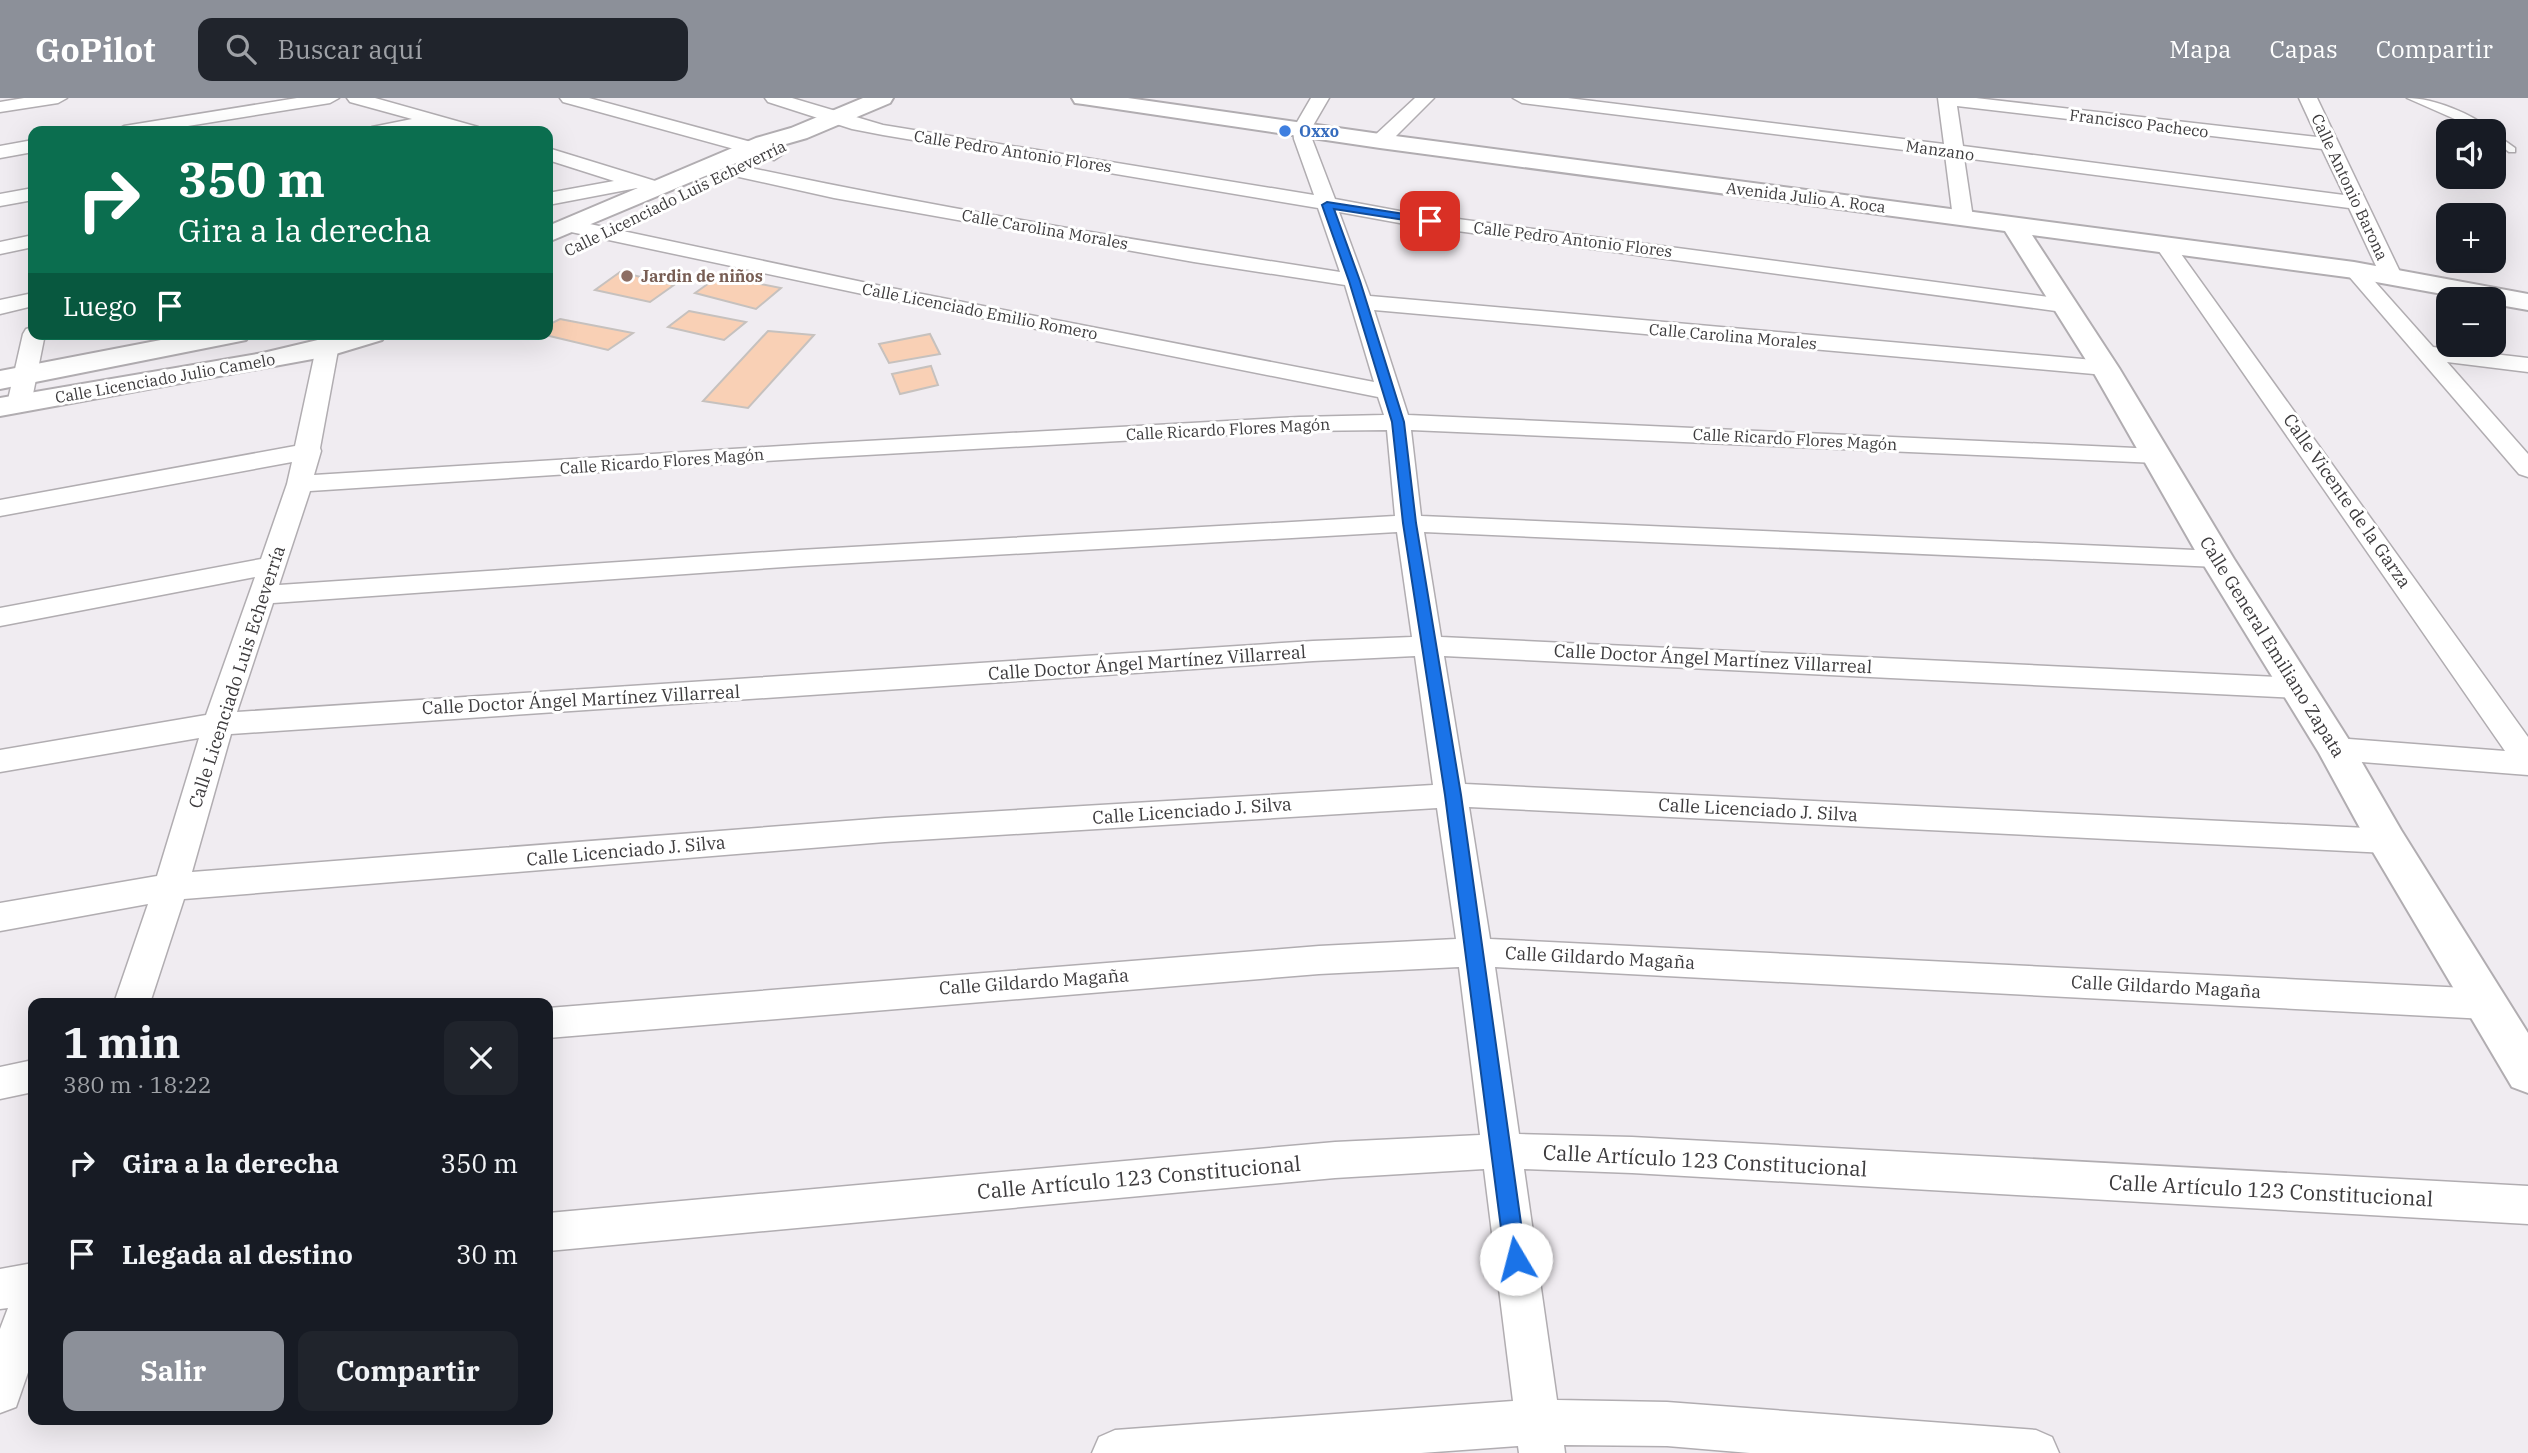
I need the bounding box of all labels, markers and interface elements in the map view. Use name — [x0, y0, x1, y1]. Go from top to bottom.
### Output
search box — [198, 18, 688, 81]
text: GoPilot — [35, 28, 156, 71]
icon: search — [222, 30, 260, 68]
text: Buscar aquí — [278, 32, 423, 66]
text: Mapa — [2169, 33, 2231, 65]
text: Capas — [2269, 33, 2338, 65]
text: Compartir — [2376, 33, 2493, 65]
street label: Francisco Pacheco — [2068, 105, 2210, 141]
street label: Calle Antonio Barona — [2307, 111, 2393, 264]
map controls — [2436, 119, 2506, 357]
button: sound — [2436, 119, 2506, 189]
place label: Oxxo — [1299, 121, 1339, 141]
marker: Oxxo — [1277, 123, 1293, 139]
street label: Calle Pedro Antonio Flores — [913, 125, 1113, 177]
street label: Calle Licenciado Luis Echeverría — [561, 135, 789, 261]
street label: Manzano — [1904, 135, 1976, 165]
text: 350 m — [178, 147, 325, 210]
icon: right — [63, 154, 154, 245]
street label: Avenida Julio A. Roca — [1725, 177, 1887, 217]
pin — [1400, 191, 1460, 251]
icon: arrive — [1411, 202, 1449, 240]
button: + — [2436, 203, 2506, 273]
street label: Calle Carolina Morales — [960, 205, 1130, 253]
text: Gira a la derecha — [178, 209, 432, 251]
street label: Calle Pedro Antonio Flores — [1473, 217, 1673, 261]
place label: Jardin de niños — [641, 266, 763, 286]
marker: Jardin de niños — [619, 268, 635, 284]
street label: Calle Licenciado Emilio Romero — [861, 278, 1099, 344]
icon: arrive — [151, 287, 189, 325]
button: − — [2436, 287, 2506, 357]
text: Luego — [63, 289, 137, 323]
street label: Calle Carolina Morales — [1648, 319, 1818, 353]
street label: Calle Licenciado Julio Camelo — [53, 349, 277, 407]
street label: Calle Vicente de la Garza — [2278, 409, 2417, 593]
street label: Calle Ricardo Flores Magón — [1125, 414, 1331, 444]
street label: Calle Ricardo Flores Magón — [1692, 424, 1898, 454]
street label: Calle Ricardo Flores Magón — [559, 444, 765, 478]
street label: Calle General Emiliano Zapata — [2195, 532, 2350, 762]
street label: Calle Licenciado Luis Echeverría — [183, 542, 290, 811]
street label: Calle Doctor Ángel Martínez Villarreal — [1553, 639, 1873, 678]
street label: Calle Doctor Ángel Martínez Villarreal — [987, 640, 1307, 685]
street label: Calle Doctor Ángel Martínez Villarreal — [421, 680, 741, 719]
street label: Calle Licenciado J. Silva — [1091, 792, 1293, 829]
street label: Calle Licenciado J. Silva — [1658, 793, 1859, 826]
street label: Calle Licenciado J. Silva — [525, 830, 727, 871]
street label: Calle Gildardo Magaña — [1504, 941, 1696, 974]
street label: Calle Gildardo Magaña — [938, 963, 1130, 1000]
street label: Calle Gildardo Magaña — [2070, 970, 2262, 1003]
text: 1 min — [63, 1015, 181, 1070]
button: close — [444, 1021, 518, 1095]
text: 380 m · 18:22 — [63, 1069, 212, 1099]
street label: Calle Artículo 123 Constitucional — [1542, 1138, 1868, 1182]
icon: right — [63, 1144, 101, 1182]
text: Gira a la derecha — [122, 1146, 339, 1180]
text: 350 m — [440, 1146, 518, 1180]
street label: Calle Artículo 123 Constitucional — [976, 1149, 1302, 1205]
street label: Calle Artículo 123 Constitucional — [2108, 1168, 2434, 1212]
position arrow — [1479, 1222, 1553, 1296]
icon: arrive — [63, 1235, 101, 1273]
text: Llegada al destino — [122, 1237, 353, 1271]
text: 30 m — [456, 1237, 518, 1271]
button: Salir — [63, 1331, 284, 1411]
button: Compartir — [298, 1331, 518, 1411]

